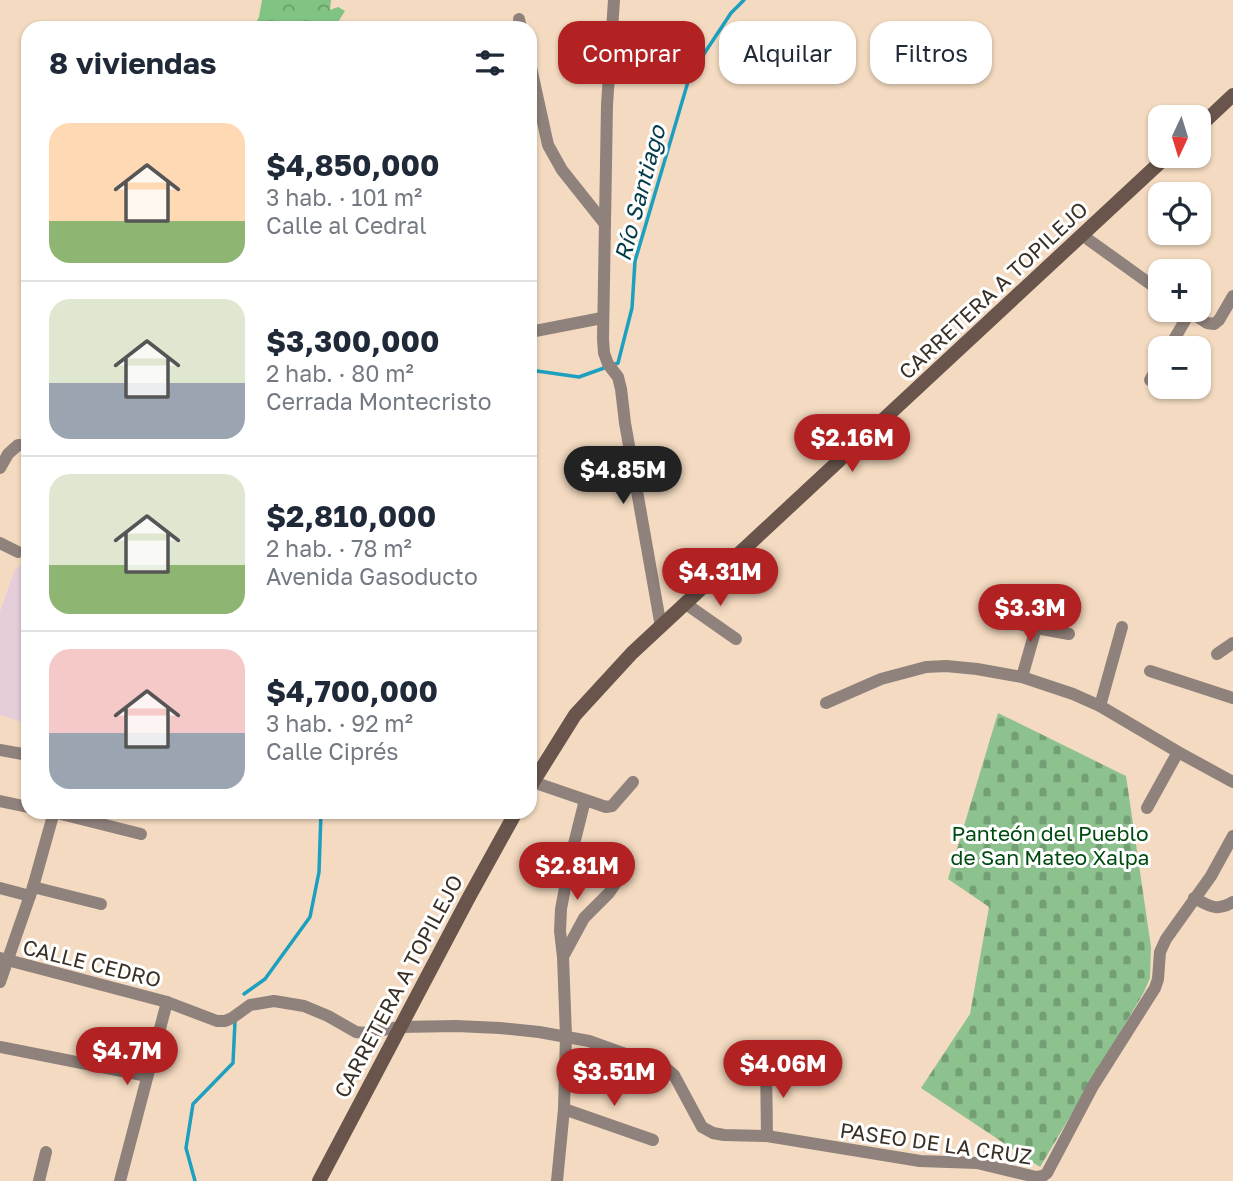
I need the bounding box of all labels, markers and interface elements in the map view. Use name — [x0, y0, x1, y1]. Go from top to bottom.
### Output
chip: Comprar — [558, 21, 705, 84]
chip: Alquilar — [719, 21, 856, 84]
chip: Filtros — [870, 21, 992, 84]
icon: filters — [471, 44, 509, 82]
text: 8 viviendas — [49, 45, 217, 81]
north arrow — [1148, 105, 1211, 168]
map controls — [1148, 105, 1211, 399]
water label: Río Santiago — [607, 121, 671, 264]
text: $4,850,000 — [266, 147, 440, 183]
icon: home — [105, 151, 189, 235]
button: locate — [1148, 182, 1211, 245]
text: 3 hab. · 101 m² — [266, 183, 422, 211]
street label: CARRETERA A TOPILEJO — [893, 196, 1093, 384]
text: Calle al Cedral — [266, 211, 427, 239]
button: + — [1148, 259, 1211, 322]
text: $3,300,000 — [266, 323, 439, 359]
icon: home — [105, 327, 189, 411]
button: − — [1148, 336, 1211, 399]
text: 2 hab. · 80 m² — [266, 359, 414, 387]
text: Cerrada Montecristo — [266, 387, 491, 415]
pin: $2.16M — [795, 414, 909, 474]
text: $2.16M — [810, 423, 894, 451]
pin: $4.85M — [566, 447, 680, 506]
text: $4.85M — [580, 455, 666, 483]
text: $2,810,000 — [266, 498, 436, 534]
icon: home — [105, 502, 189, 586]
text: 2 hab. · 78 m² — [266, 534, 412, 562]
pin: $4.31M — [663, 548, 777, 608]
text: $4.31M — [678, 557, 762, 585]
text: Avenida Gasoducto — [266, 562, 478, 590]
pin: $3.3M — [981, 584, 1079, 644]
text: $3.3M — [994, 593, 1066, 621]
text: $4,700,000 — [266, 673, 438, 709]
icon: home — [105, 677, 189, 761]
text: 3 hab. · 92 m² — [266, 709, 413, 737]
text: Calle Ciprés — [266, 737, 398, 765]
park label: Panteón del Pueblo de San Mateo Xalpa — [951, 820, 1149, 870]
pin: $2.81M — [520, 842, 634, 902]
text: $2.81M — [535, 851, 619, 879]
street label: CARRETERA A TOPILEJO — [328, 870, 468, 1102]
street label: CALLE CEDRO — [20, 933, 164, 993]
pin: $4.7M — [78, 1028, 176, 1087]
text: $4.7M — [92, 1036, 162, 1064]
pin: $4.06M — [726, 1040, 840, 1100]
pin: $3.51M — [557, 1048, 671, 1108]
text: $4.06M — [739, 1049, 827, 1077]
text: $3.51M — [572, 1057, 656, 1085]
street label: PASEO DE LA CRUZ — [838, 1117, 1034, 1169]

